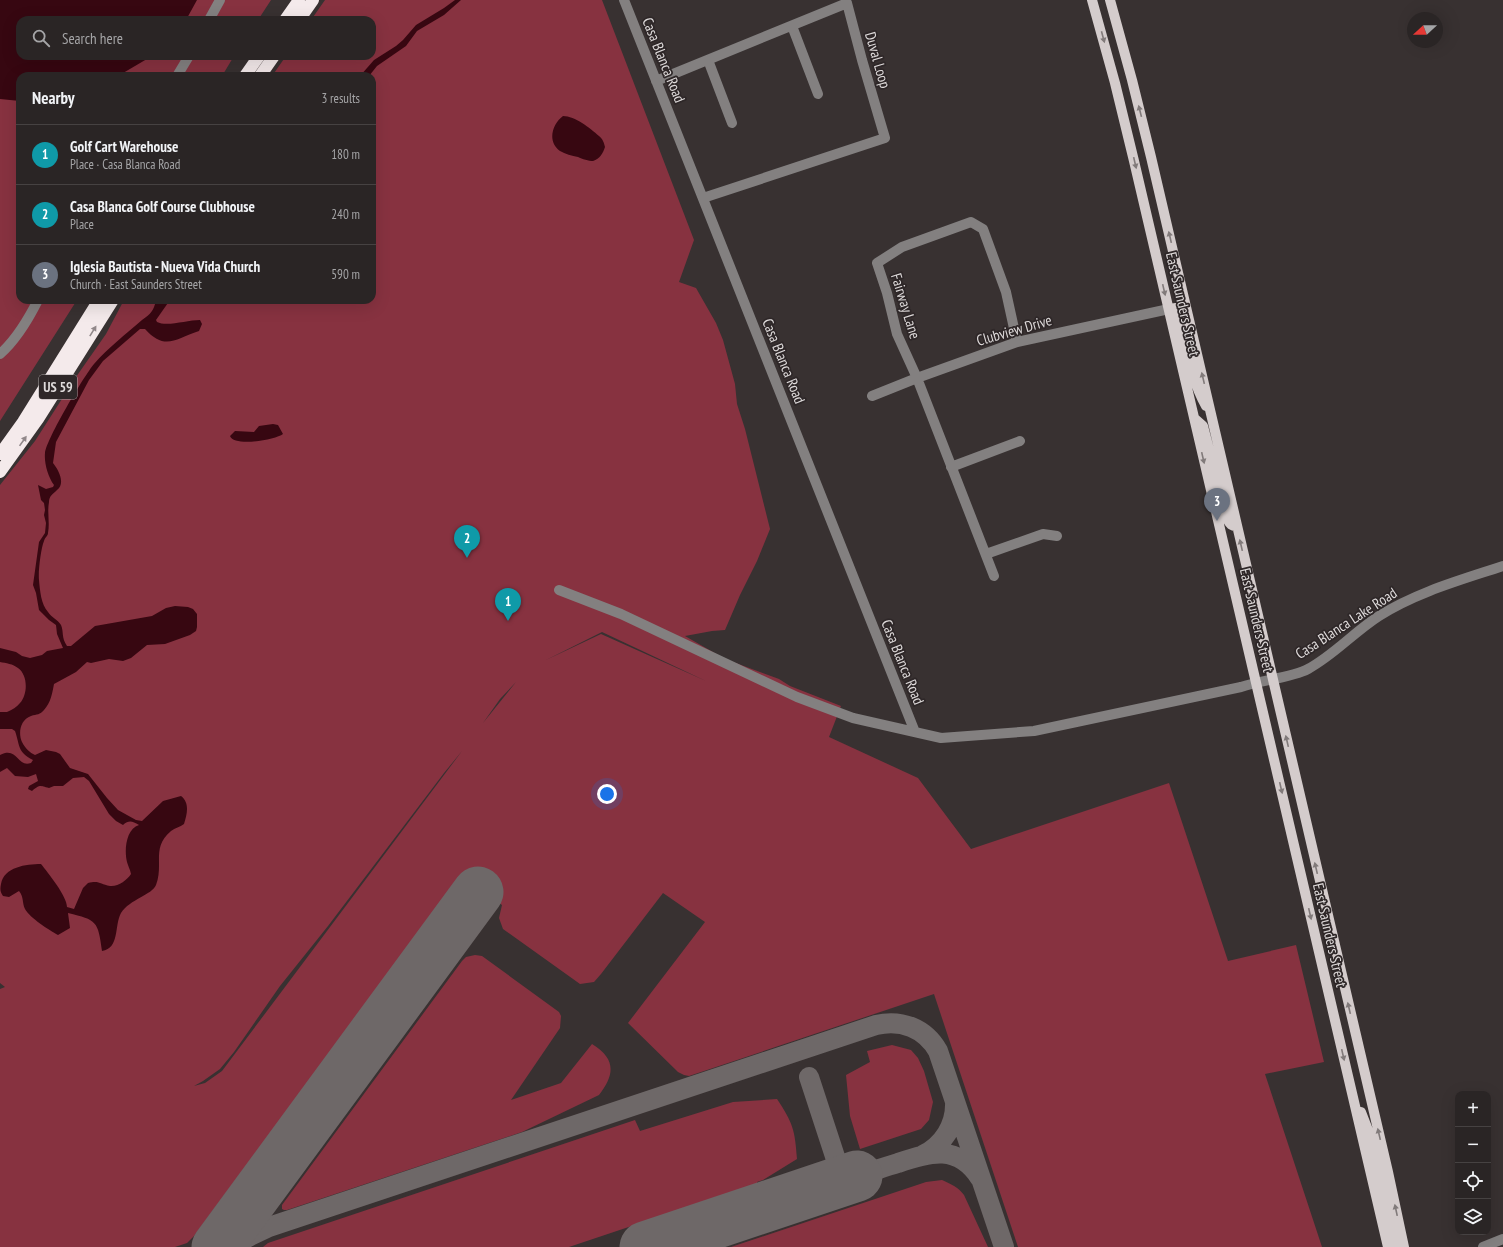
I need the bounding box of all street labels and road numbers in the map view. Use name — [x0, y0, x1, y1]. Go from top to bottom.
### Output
street label: Casa Blanca Road — [638, 15, 690, 105]
street label: Duval Loop — [861, 30, 895, 90]
street label: East Saunders Street — [1162, 250, 1204, 358]
street label: Fairway Lane — [887, 271, 925, 341]
street label: Clubview Drive — [974, 310, 1054, 350]
street label: Casa Blanca Road — [758, 316, 810, 406]
road number: US 59 — [39, 375, 77, 399]
street label: East Saunders Street — [1236, 566, 1278, 674]
street label: Casa Blanca Lake Road — [1292, 583, 1400, 663]
street label: Casa Blanca Road — [877, 617, 929, 707]
street label: East Saunders Street — [1309, 881, 1351, 989]

